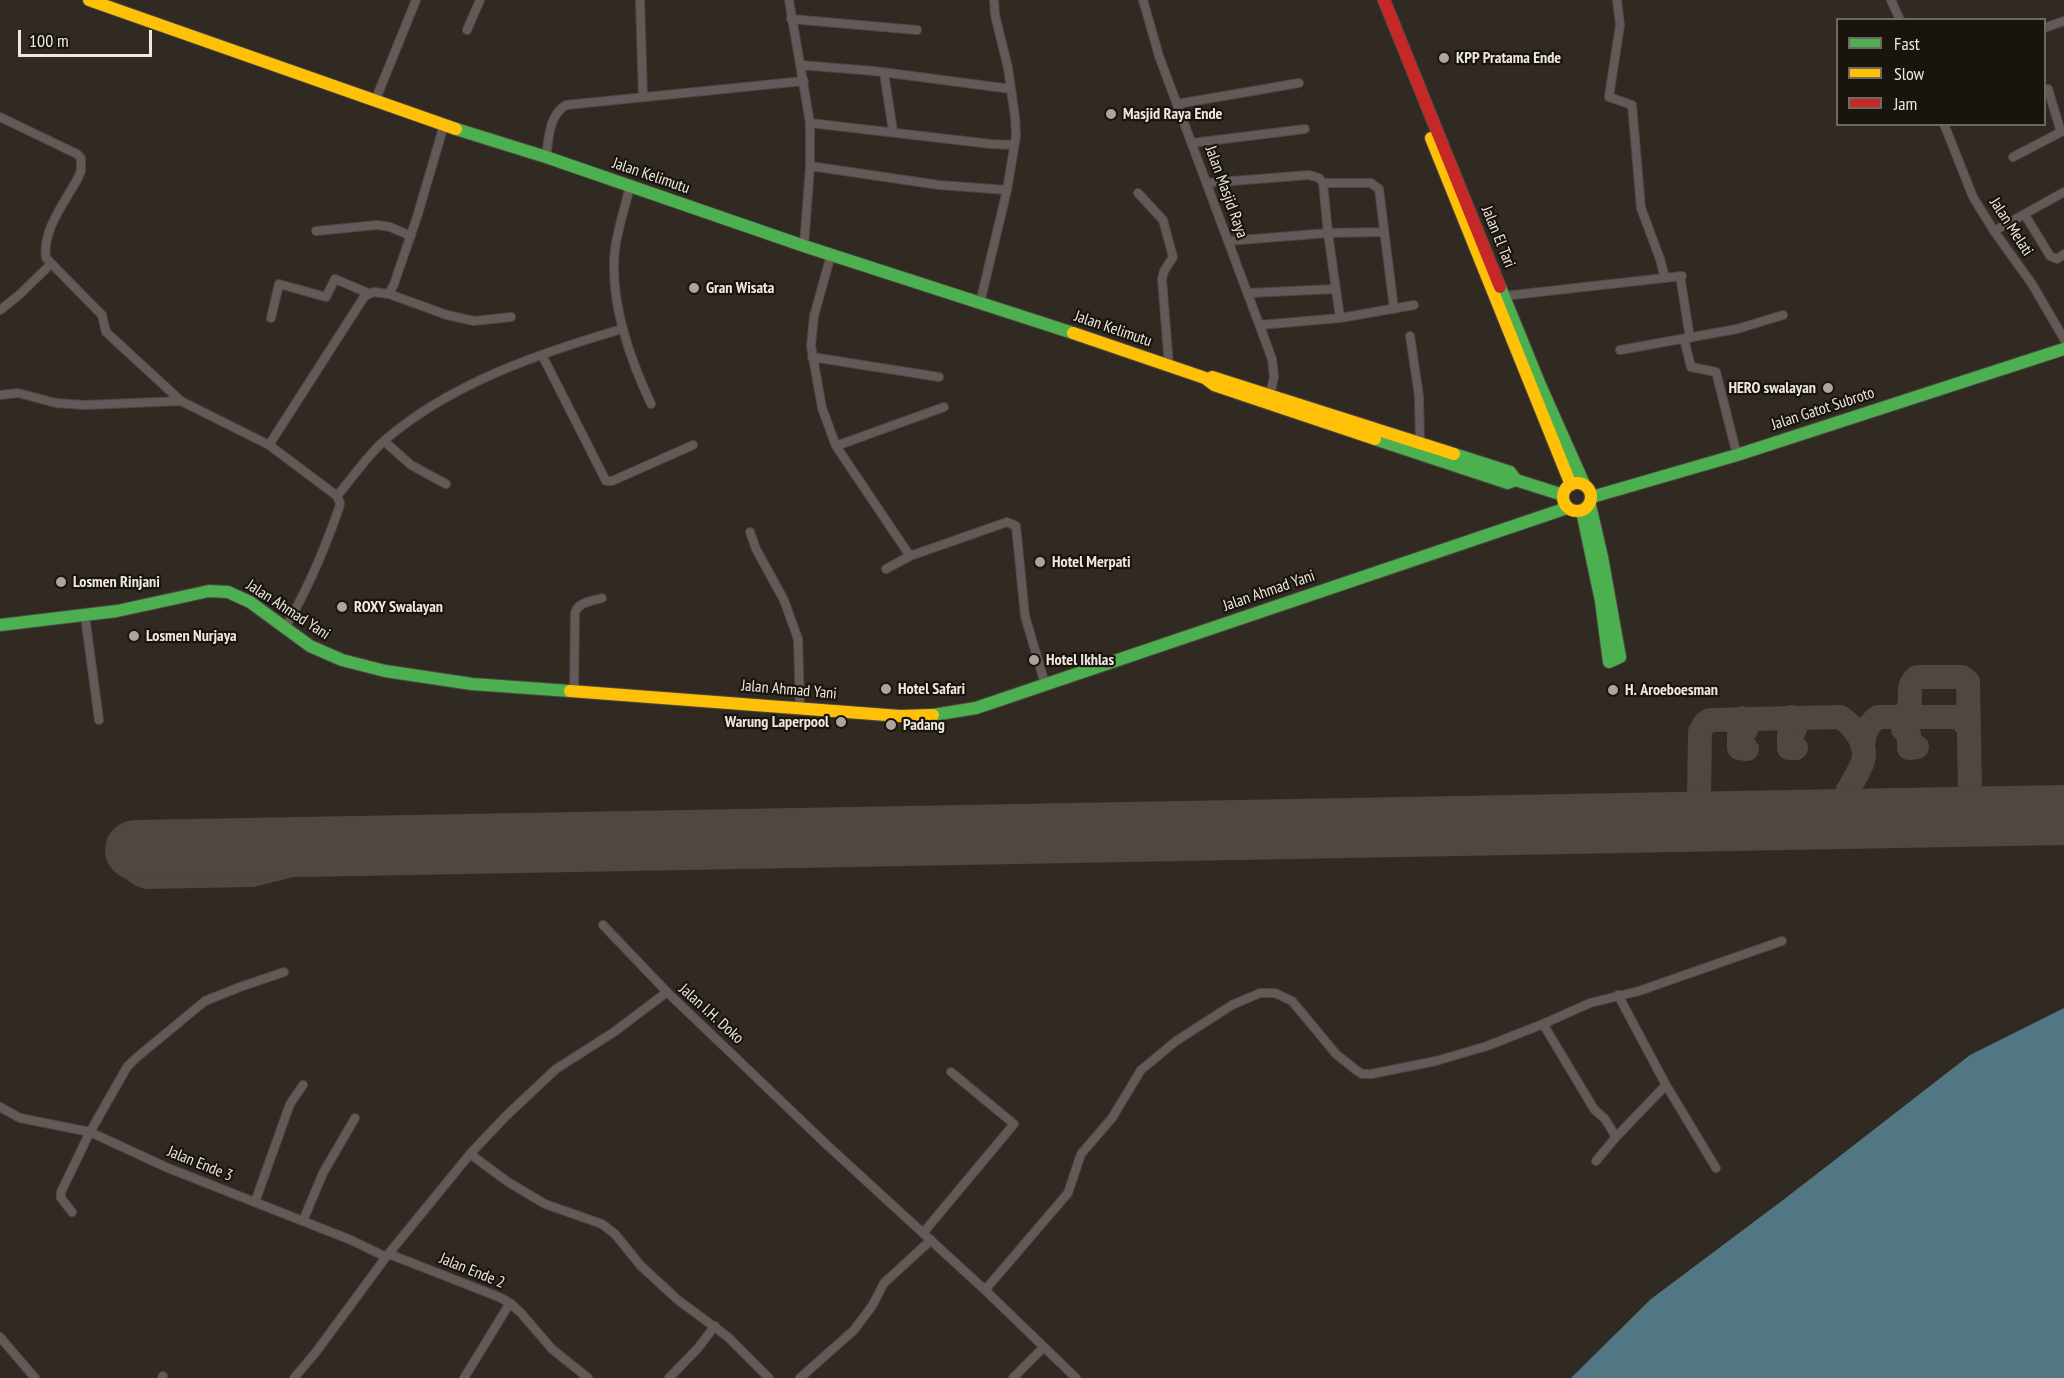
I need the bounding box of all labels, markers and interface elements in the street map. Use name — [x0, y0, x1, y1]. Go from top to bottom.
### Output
scale bar — [21, 18, 154, 56]
legend — [1836, 18, 2046, 126]
text: 100 m — [29, 29, 69, 52]
text: Fast — [1894, 32, 1920, 55]
place label: KPP Pratama Ende — [1456, 48, 1561, 68]
marker: KPP Pratama Ende — [1437, 51, 1451, 65]
text: Slow — [1894, 62, 1924, 85]
text: Jam — [1894, 92, 1917, 115]
place label: Masjid Raya Ende — [1123, 104, 1222, 124]
marker: Masjid Raya Ende — [1104, 107, 1118, 121]
street label: Jalan Masjid Raya — [1200, 143, 1252, 241]
street label: Jalan Kelimutu — [610, 154, 692, 198]
street label: Jalan Melati — [1985, 194, 2037, 260]
street label: Jalan El Tari — [1477, 203, 1519, 271]
place label: Gran Wisata — [706, 278, 774, 298]
marker: Gran Wisata — [687, 281, 701, 295]
street label: Jalan Kelimutu — [1072, 307, 1154, 351]
place label: HERO swalayan — [1728, 378, 1816, 398]
marker: HERO swalayan — [1821, 381, 1835, 395]
street label: Jalan Gatot Subroto — [1769, 383, 1877, 435]
place label: Hotel Merpati — [1052, 552, 1130, 572]
marker: Hotel Merpati — [1033, 555, 1047, 569]
street label: Jalan Ahmad Yani — [1221, 566, 1317, 616]
place label: Losmen Rinjani — [73, 572, 160, 592]
marker: Losmen Rinjani — [54, 575, 68, 589]
street label: Jalan Ahmad Yani — [243, 576, 333, 644]
place label: ROXY Swalayan — [354, 597, 443, 617]
marker: ROXY Swalayan — [335, 600, 349, 614]
place label: Losmen Nurjaya — [146, 626, 237, 646]
marker: Losmen Nurjaya — [127, 629, 141, 643]
place label: Hotel Ikhlas — [1046, 650, 1114, 670]
marker: Hotel Ikhlas — [1027, 653, 1041, 667]
street label: Jalan Ahmad Yani — [740, 676, 838, 704]
place label: Hotel Safari — [898, 679, 965, 699]
place label: H. Aroeboesman — [1625, 680, 1718, 700]
marker: Hotel Safari — [879, 682, 893, 696]
marker: H. Aroeboesman — [1606, 683, 1620, 697]
place label: Warung Laperpool — [725, 712, 829, 732]
marker: Warung Laperpool — [834, 715, 848, 729]
place label: Padang — [903, 715, 945, 735]
marker: Padang — [884, 718, 898, 732]
street label: Jalan I.H. Doko — [675, 980, 747, 1048]
street label: Jalan Ende 3 — [165, 1142, 235, 1186]
street label: Jalan Ende 2 — [437, 1249, 507, 1293]

